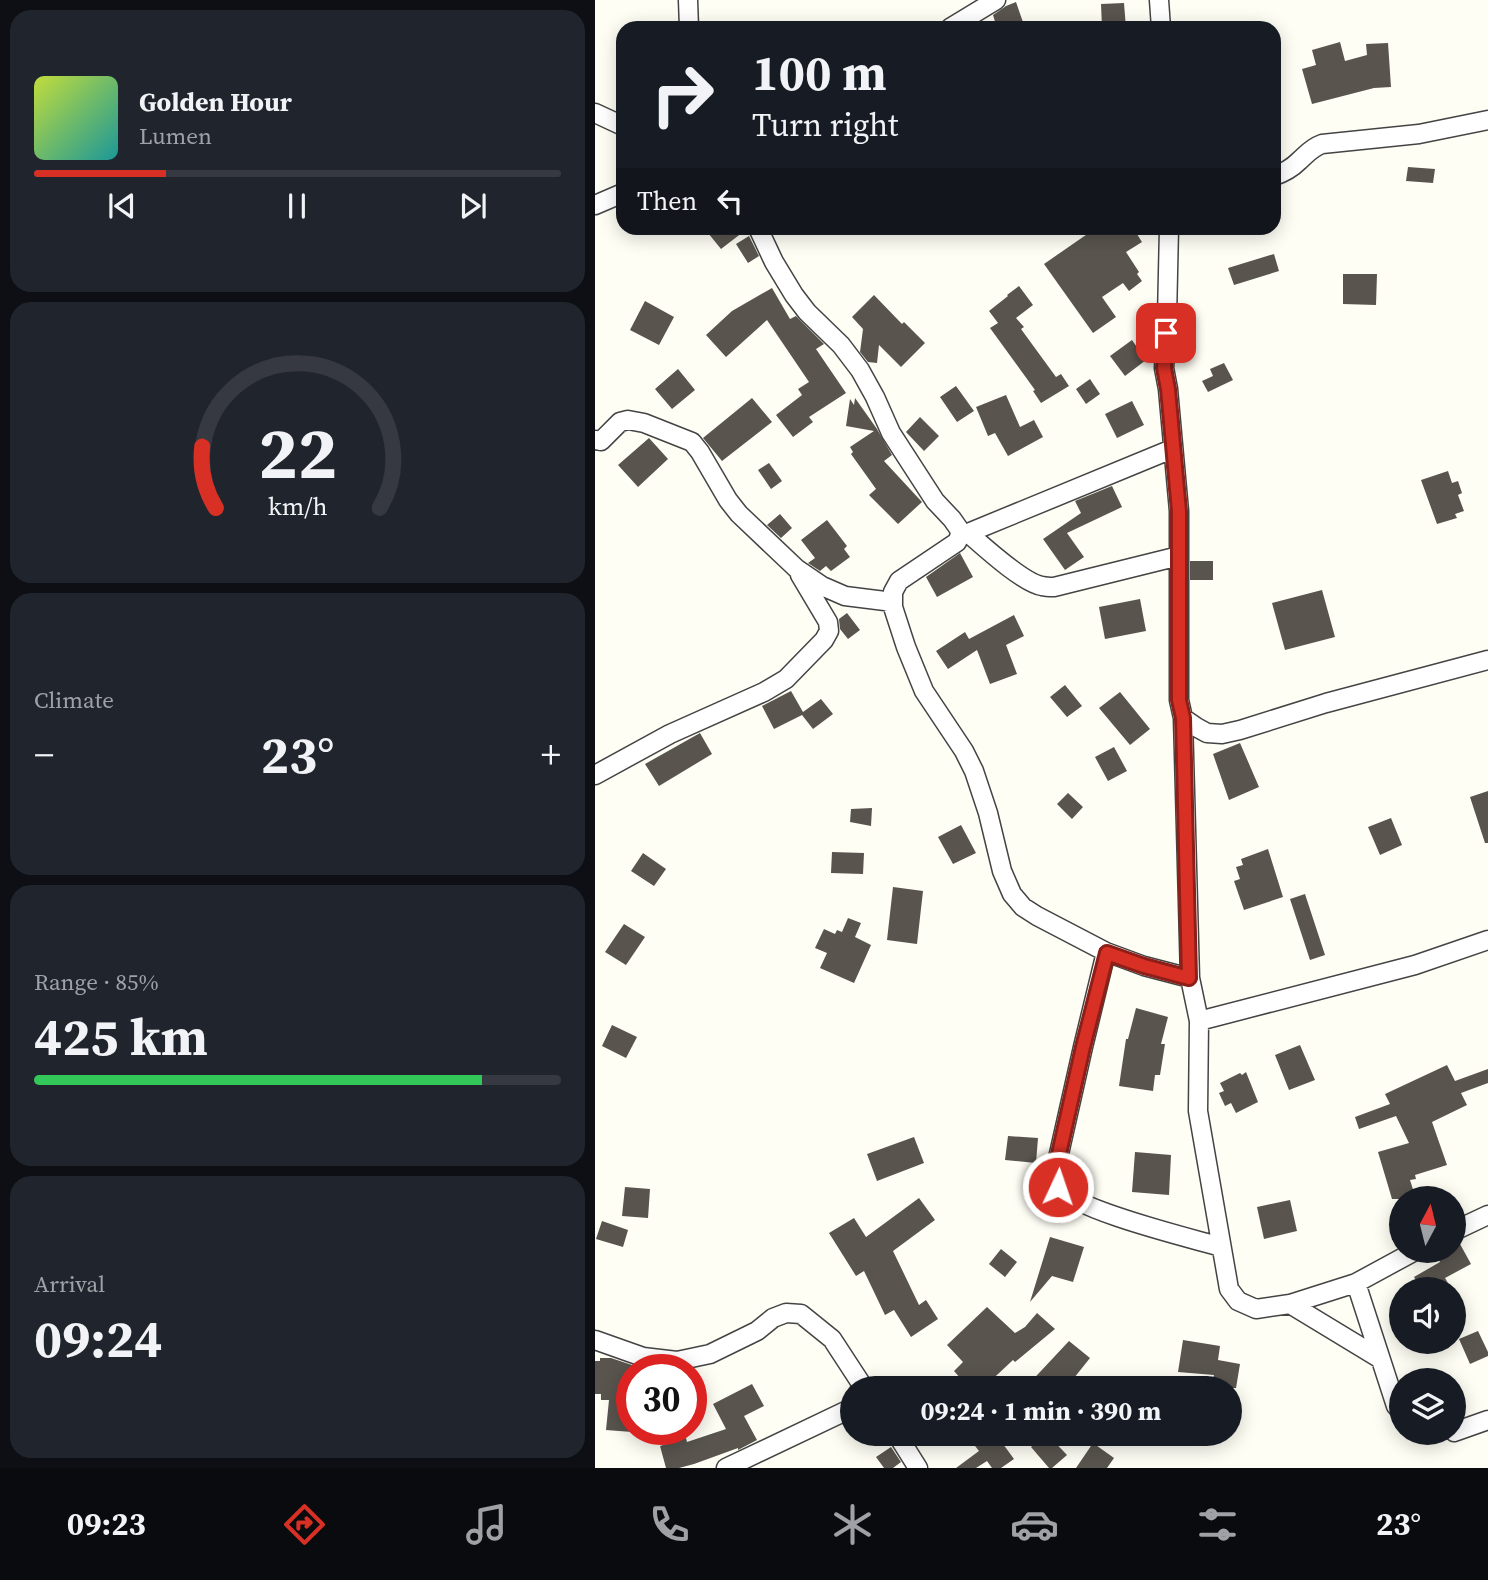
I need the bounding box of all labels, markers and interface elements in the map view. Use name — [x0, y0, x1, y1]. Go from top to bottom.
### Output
text: 100 m — [752, 39, 887, 106]
icon: right — [637, 49, 728, 140]
text: Golden Hour — [139, 84, 292, 120]
text: Turn right — [752, 103, 898, 147]
text: Lumen — [139, 120, 212, 152]
icon: left — [711, 182, 749, 220]
text: Then — [637, 183, 697, 219]
icon: previous — [103, 187, 141, 225]
icon: pause — [278, 187, 316, 225]
icon: next — [454, 187, 492, 225]
pin — [1136, 303, 1196, 363]
icon: arrive — [1147, 314, 1185, 352]
text: 22 — [258, 404, 337, 503]
text: km/h — [268, 489, 327, 523]
text: Climate — [34, 684, 114, 716]
text: 23° — [261, 719, 334, 790]
text: − — [34, 729, 54, 781]
text: + — [541, 729, 561, 781]
text: Range · 85% — [34, 966, 159, 998]
text: 425 km — [34, 1001, 208, 1072]
position arrow — [1021, 1150, 1095, 1224]
north arrow — [1389, 1186, 1467, 1264]
map controls — [1389, 1186, 1466, 1445]
text: Arrival — [34, 1268, 105, 1300]
button: sound — [1389, 1277, 1466, 1354]
text: 09:24 — [34, 1303, 162, 1374]
speed limit sign: 30 — [616, 1354, 707, 1445]
button: layers — [1389, 1368, 1466, 1445]
text: 09:24 · 1 min · 390 m — [921, 1393, 1161, 1429]
icon: directions — [280, 1500, 329, 1549]
icon: music — [462, 1500, 511, 1549]
icon: phone — [645, 1500, 694, 1549]
icon: climate — [828, 1500, 877, 1549]
icon: car — [1010, 1500, 1059, 1549]
icon: filters — [1193, 1500, 1242, 1549]
text: 09:23 — [67, 1502, 146, 1546]
text: 23° — [1376, 1502, 1421, 1546]

